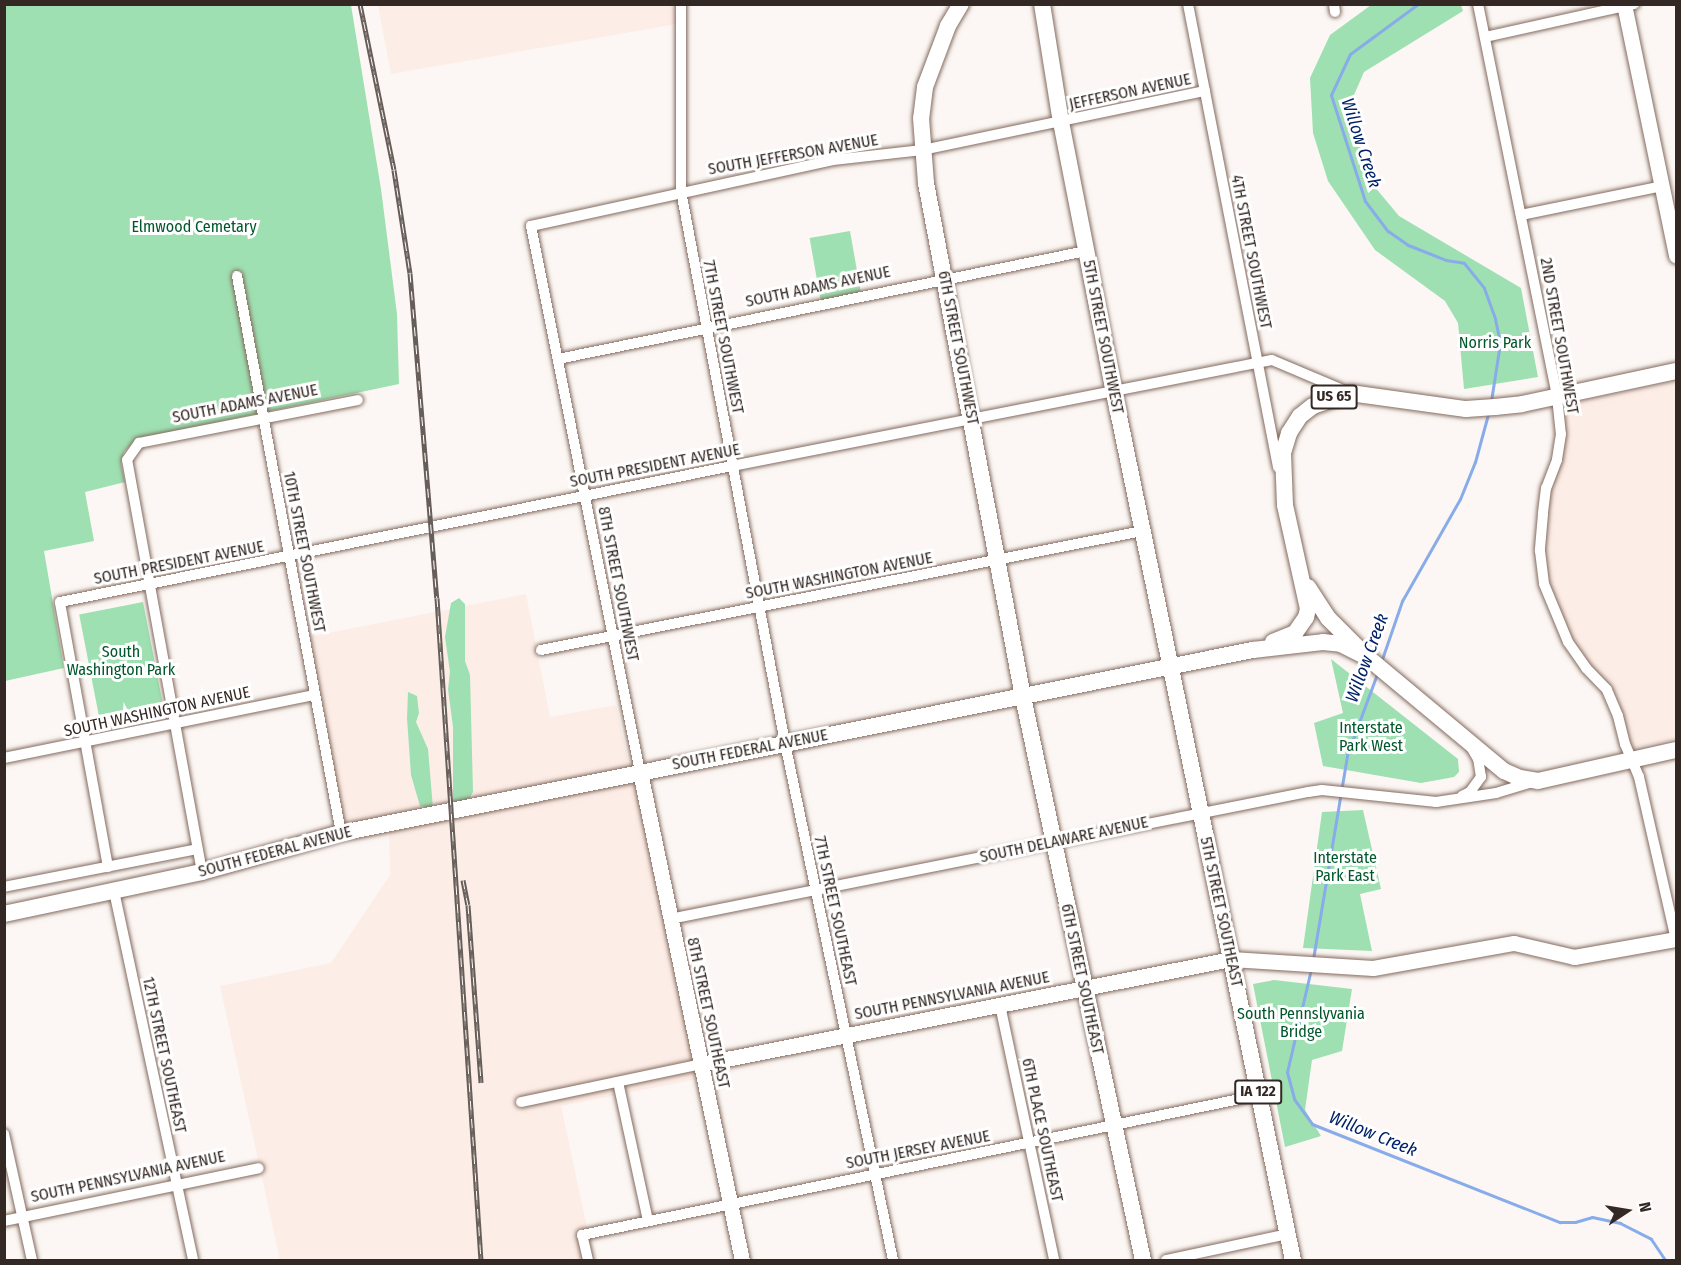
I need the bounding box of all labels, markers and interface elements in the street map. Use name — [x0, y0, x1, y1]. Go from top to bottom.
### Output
street label: JEFFERSON AVENUE — [1067, 70, 1193, 114]
water label: Willow Creek — [1336, 95, 1386, 191]
street label: SOUTH JEFFERSON AVENUE — [707, 131, 879, 179]
street label: 4TH STREET SOUTHWEST — [1227, 173, 1275, 331]
park label: Elmwood Cemetary — [131, 217, 257, 237]
street label: 2ND STREET SOUTHWEST — [1536, 256, 1582, 416]
street label: 5TH STREET SOUTHWEST — [1079, 258, 1127, 416]
street label: 7TH STREET SOUTHWEST — [699, 259, 747, 415]
street label: SOUTH ADAMS AVENUE — [744, 262, 892, 312]
street label: 6TH STREET SOUTHWEST — [934, 269, 982, 427]
park label: Norris Park — [1459, 333, 1531, 353]
street label: SOUTH ADAMS AVENUE — [171, 381, 319, 427]
road number: US 65 — [1310, 385, 1358, 409]
street label: SOUTH PRESIDENT AVENUE — [568, 440, 742, 492]
street label: 10TH STREET SOUTHWEST — [279, 470, 329, 634]
street label: 8TH STREET SOUTHWEST — [594, 505, 642, 663]
street label: SOUTH PRESIDENT AVENUE — [92, 537, 266, 589]
street label: SOUTH WASHINGTON AVENUE — [744, 548, 934, 604]
water label: Willow Creek — [1341, 611, 1393, 705]
park label: South Washington Park — [67, 642, 175, 680]
street label: SOUTH WASHINGTON AVENUE — [62, 683, 252, 741]
park label: Interstate Park West — [1339, 718, 1403, 756]
street label: SOUTH FEDERAL AVENUE — [671, 726, 829, 774]
street label: SOUTH DELAWARE AVENUE — [978, 813, 1150, 867]
street label: SOUTH FEDERAL AVENUE — [196, 822, 354, 882]
street label: 7TH STREET SOUTHEAST — [810, 834, 860, 988]
street label: 5TH STREET SOUTHEAST — [1196, 835, 1246, 989]
park label: Interstate Park East — [1313, 848, 1377, 886]
street label: 6TH STREET SOUTHEAST — [1057, 902, 1107, 1056]
street label: 8TH STREET SOUTHEAST — [683, 936, 733, 1090]
street label: SOUTH PENNSYLVANIA AVENUE — [853, 968, 1051, 1024]
street label: 12TH STREET SOUTHEAST — [138, 975, 190, 1135]
park label: South Pennslyvania Bridge — [1237, 1004, 1365, 1042]
street label: 6TH PLACE SOUTHEAST — [1017, 1056, 1067, 1204]
road number: IA 122 — [1234, 1080, 1282, 1104]
water label: Willow Creek — [1326, 1107, 1420, 1161]
street label: SOUTH JERSEY AVENUE — [844, 1127, 992, 1173]
street label: SOUTH PENNSYLVANIA AVENUE — [29, 1147, 227, 1207]
north arrow — [1597, 1181, 1657, 1241]
text: N — [1635, 1200, 1655, 1214]

